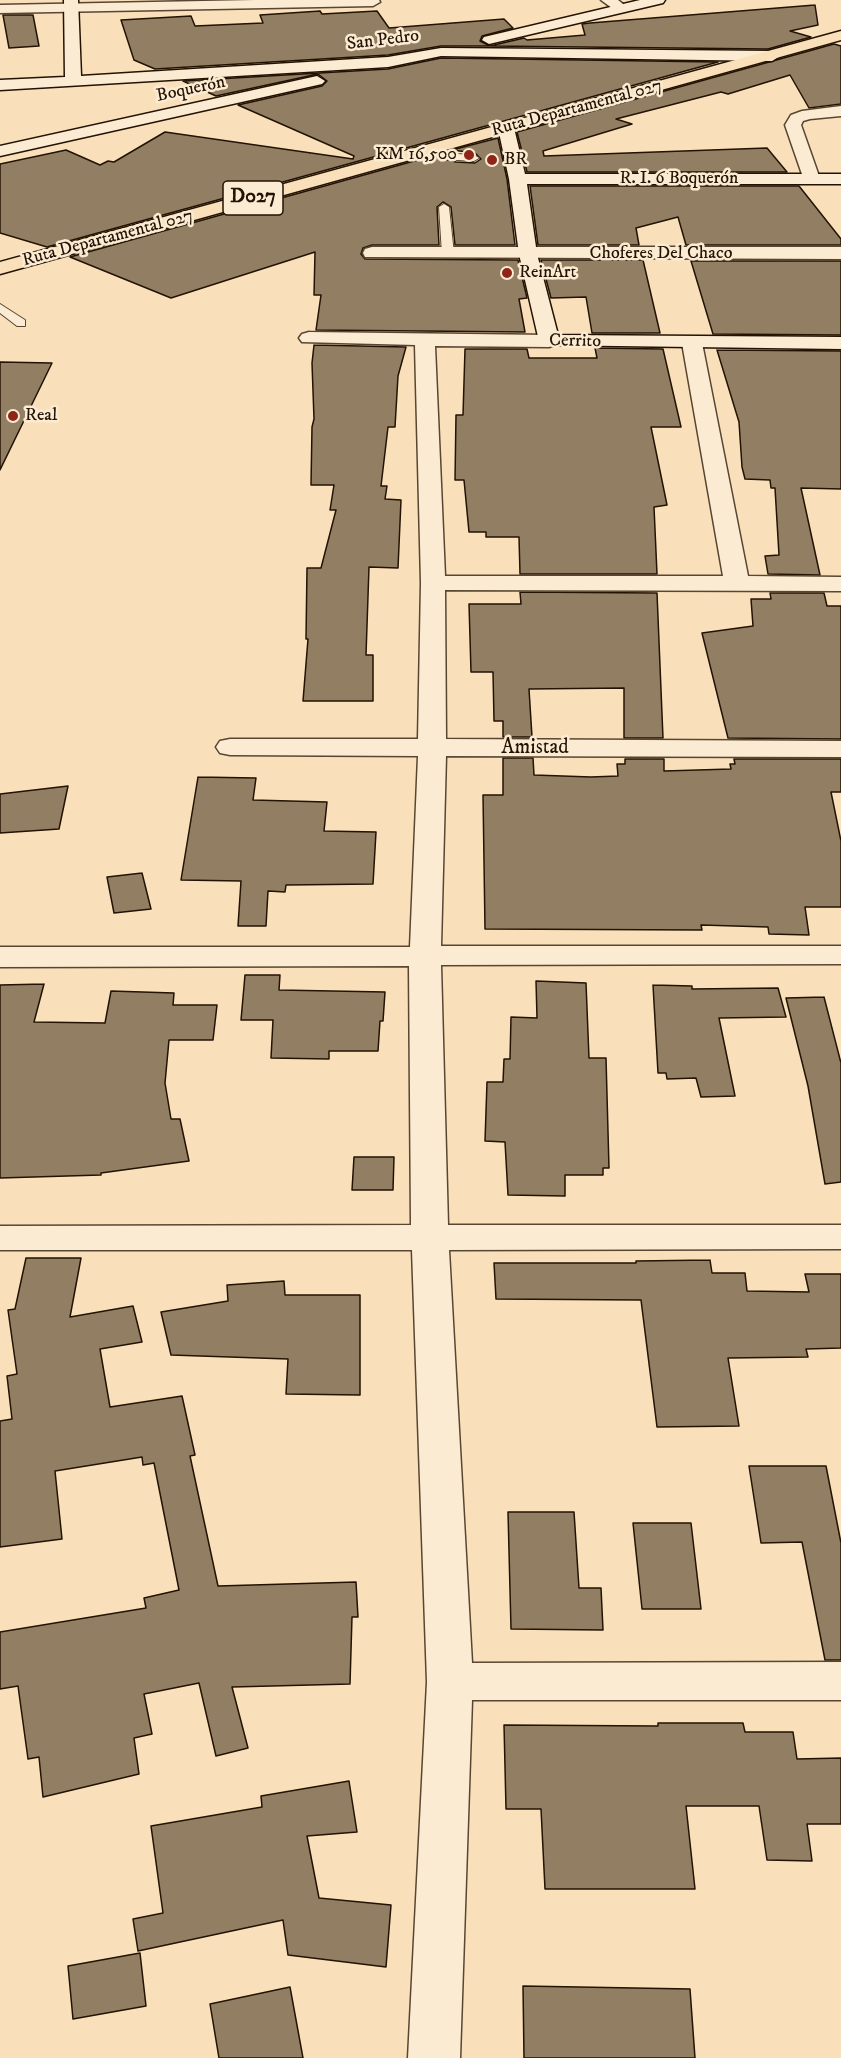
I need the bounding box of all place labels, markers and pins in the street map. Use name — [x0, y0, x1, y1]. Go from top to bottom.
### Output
place label: KM 16,500 — [375, 144, 457, 166]
marker: KM 16,500 — [462, 148, 476, 162]
place label: BR — [504, 149, 527, 171]
marker: BR — [485, 153, 499, 167]
place label: ReinArt — [519, 262, 576, 284]
marker: ReinArt — [500, 266, 514, 280]
place label: Real — [25, 405, 57, 427]
marker: Real — [6, 409, 20, 423]

